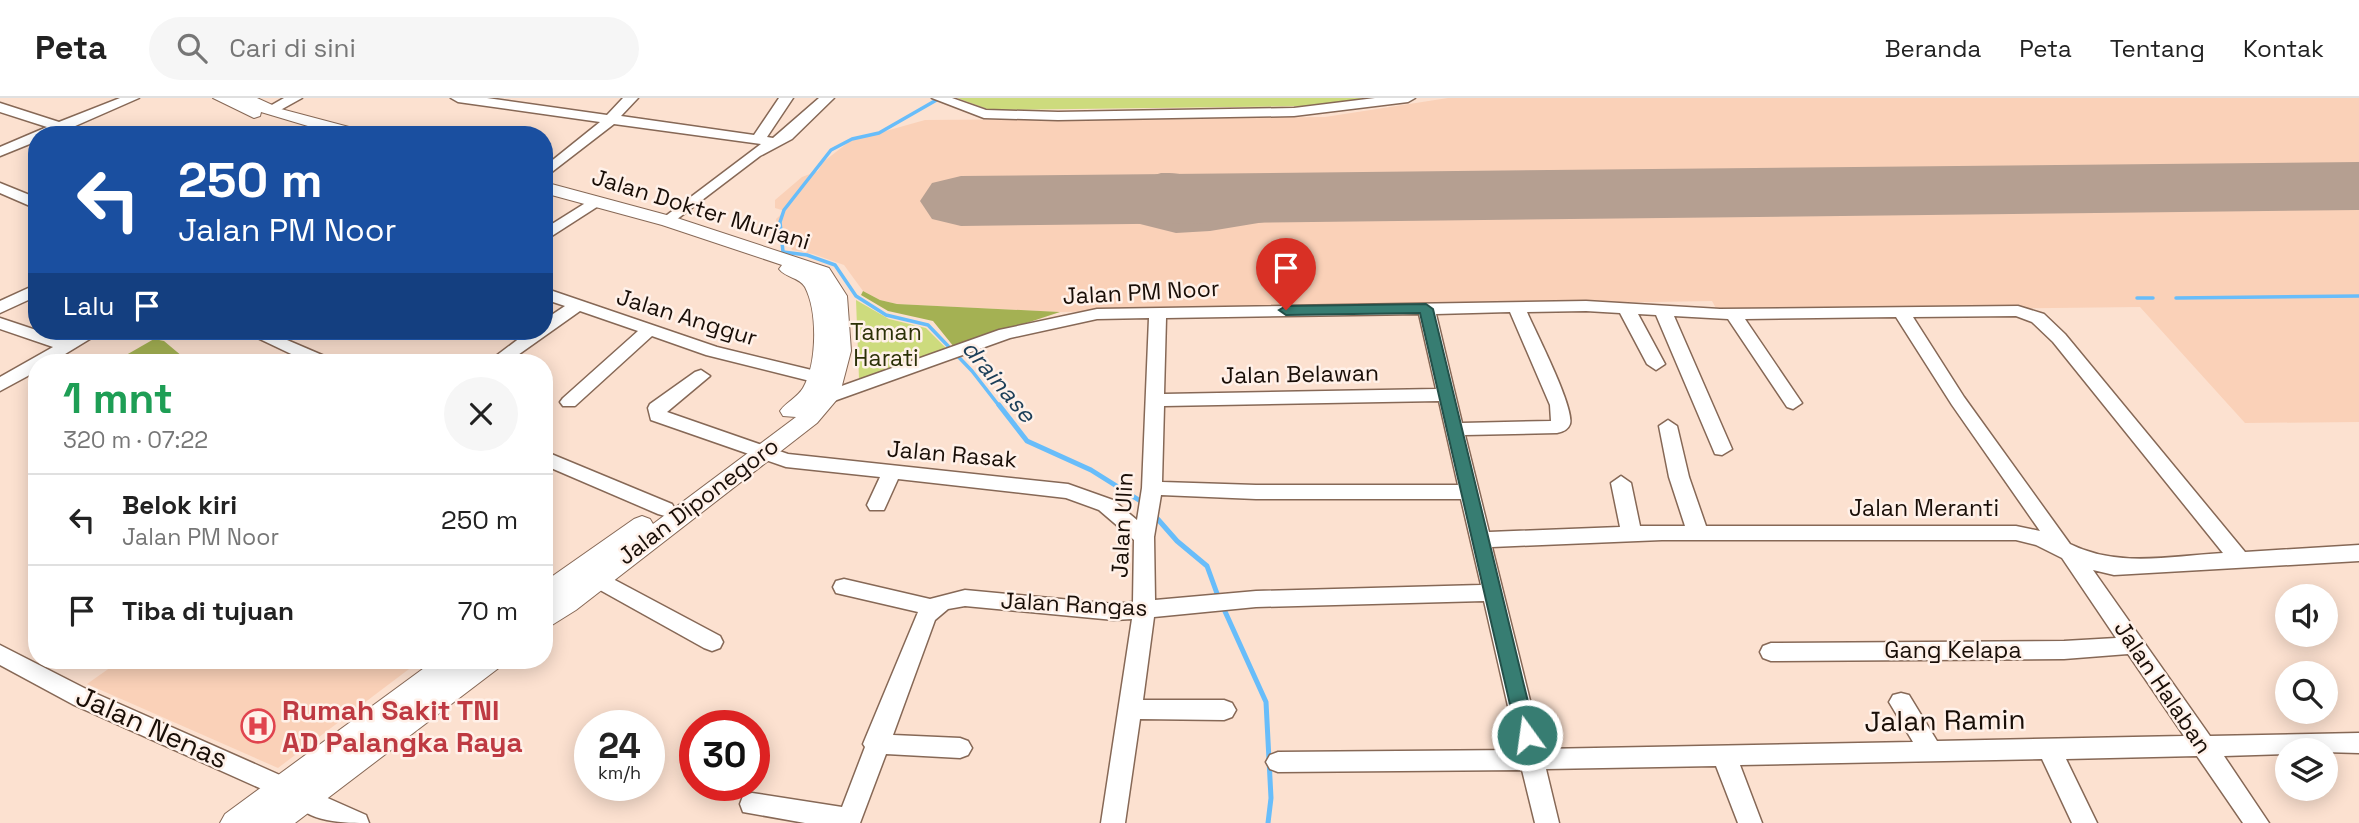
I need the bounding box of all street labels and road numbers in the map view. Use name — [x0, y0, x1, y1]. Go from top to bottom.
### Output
street label: Jalan Dokter Murjani — [588, 162, 814, 256]
street label: Jalan PM Noor — [1062, 273, 1220, 311]
street label: Jalan Anggur — [613, 281, 761, 353]
street label: Jalan Belawan — [1221, 358, 1379, 390]
street label: Jalan Diponegoro — [611, 431, 785, 571]
street label: Jalan Rasak — [886, 433, 1018, 475]
street label: Jalan Ulin — [1104, 471, 1140, 579]
street label: Jalan Meranti — [1849, 493, 1999, 523]
street label: Jalan Rangas — [1000, 585, 1148, 623]
street label: Jalan Halaban — [2107, 615, 2219, 759]
street label: Gang Kelapa — [1884, 635, 2022, 665]
street label: Jalan Nenas — [70, 678, 234, 776]
street label: Jalan Ramin — [1864, 701, 2026, 739]

